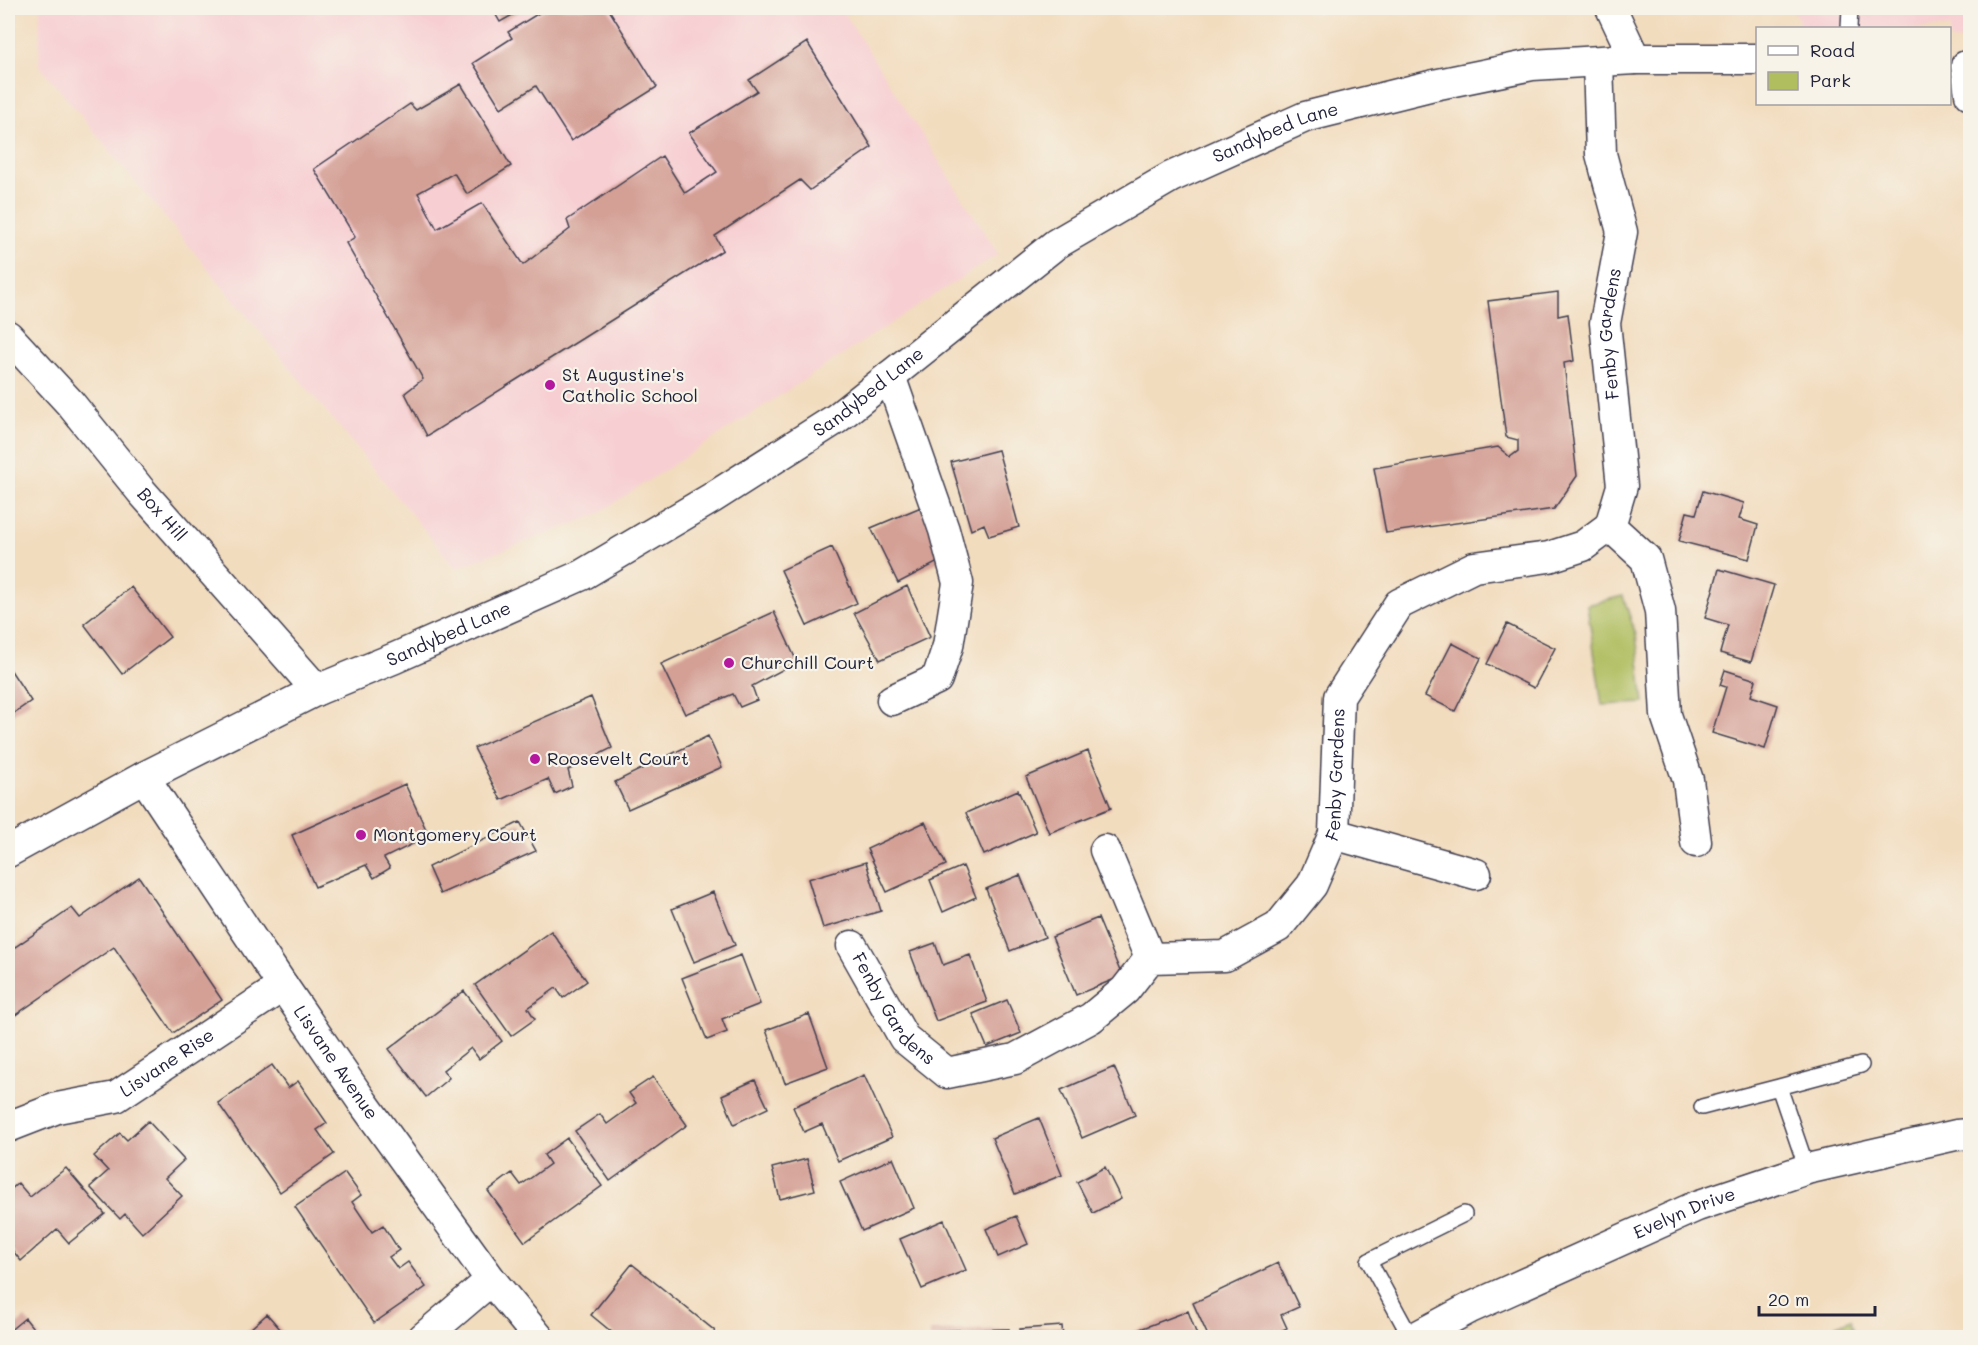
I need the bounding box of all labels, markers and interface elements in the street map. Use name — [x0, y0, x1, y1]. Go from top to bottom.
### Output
legend — [1756, 27, 1951, 105]
text: Road — [1810, 38, 1855, 62]
text: Park — [1810, 68, 1851, 92]
street label: Sandybed Lane — [1209, 96, 1341, 168]
street label: Fenby Gardens — [1592, 266, 1626, 401]
street label: Sandybed Lane — [808, 341, 928, 442]
place label: St Augustine's Catholic School — [562, 362, 698, 407]
marker: St Augustine's Catholic School — [543, 378, 557, 392]
street label: Box Hill — [132, 482, 193, 546]
street label: Sandybed Lane — [383, 595, 514, 671]
place label: Churchill Court — [741, 650, 874, 674]
marker: Churchill Court — [722, 656, 736, 670]
street label: Fenby Gardens — [1319, 708, 1350, 845]
place label: Roosevelt Court — [547, 746, 689, 770]
marker: Roosevelt Court — [528, 752, 542, 766]
place label: Montgomery Court — [373, 822, 537, 846]
marker: Montgomery Court — [354, 828, 368, 842]
street label: Fenby Gardens — [847, 948, 941, 1070]
street label: Lisvane Avenue — [289, 1000, 384, 1124]
street label: Lisvane Rise — [115, 1022, 218, 1102]
street label: Evelyn Drive — [1629, 1181, 1738, 1244]
scale bar — [1759, 1279, 1874, 1317]
text: 20 m — [1768, 1287, 1809, 1311]

